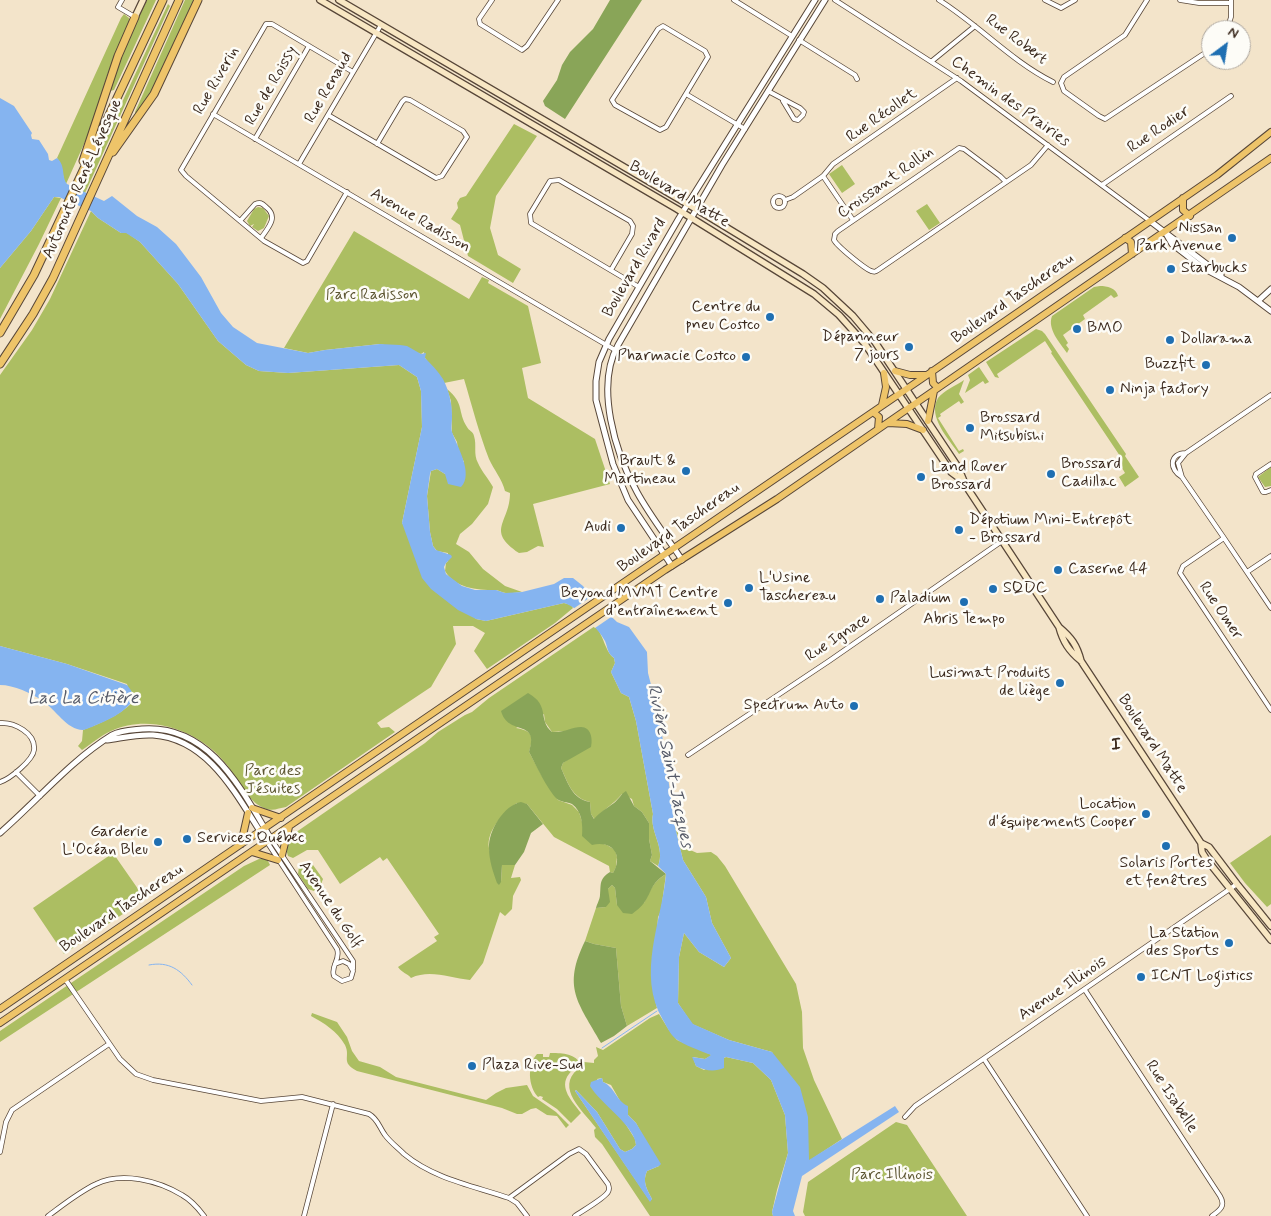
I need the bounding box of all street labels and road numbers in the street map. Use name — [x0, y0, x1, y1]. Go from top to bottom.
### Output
street label: Rue Robert — [981, 11, 1051, 69]
street label: Rue de Roissy — [242, 43, 302, 129]
street label: Rue Riverin — [190, 44, 244, 118]
street label: Rue Renaud — [301, 49, 357, 127]
street label: Chemin des Prairies — [947, 52, 1073, 152]
street label: Rue Récollet — [843, 85, 921, 147]
street label: Autoroute René-Lévesque — [39, 96, 127, 262]
street label: Rue Rodier — [1124, 102, 1194, 158]
street label: Croissant Rollin — [834, 143, 938, 223]
street label: Boulevard Matte — [625, 157, 733, 233]
street label: Avenue Radisson — [367, 185, 473, 257]
street label: Boulevard Rivard — [599, 215, 671, 321]
street label: Boulevard Taschereau — [948, 250, 1078, 348]
street label: Boulevard Taschereau — [614, 479, 744, 577]
street label: Rue Omer — [1194, 578, 1246, 644]
street label: Rue Ignace — [802, 609, 874, 667]
street label: Boulevard Matte — [1113, 691, 1191, 797]
street label: Avenue du Golf — [294, 858, 366, 952]
street label: Boulevard Taschereau — [57, 861, 187, 957]
street label: Avenue Illinois — [1015, 953, 1111, 1025]
street label: Rue Isabelle — [1141, 1057, 1201, 1137]

